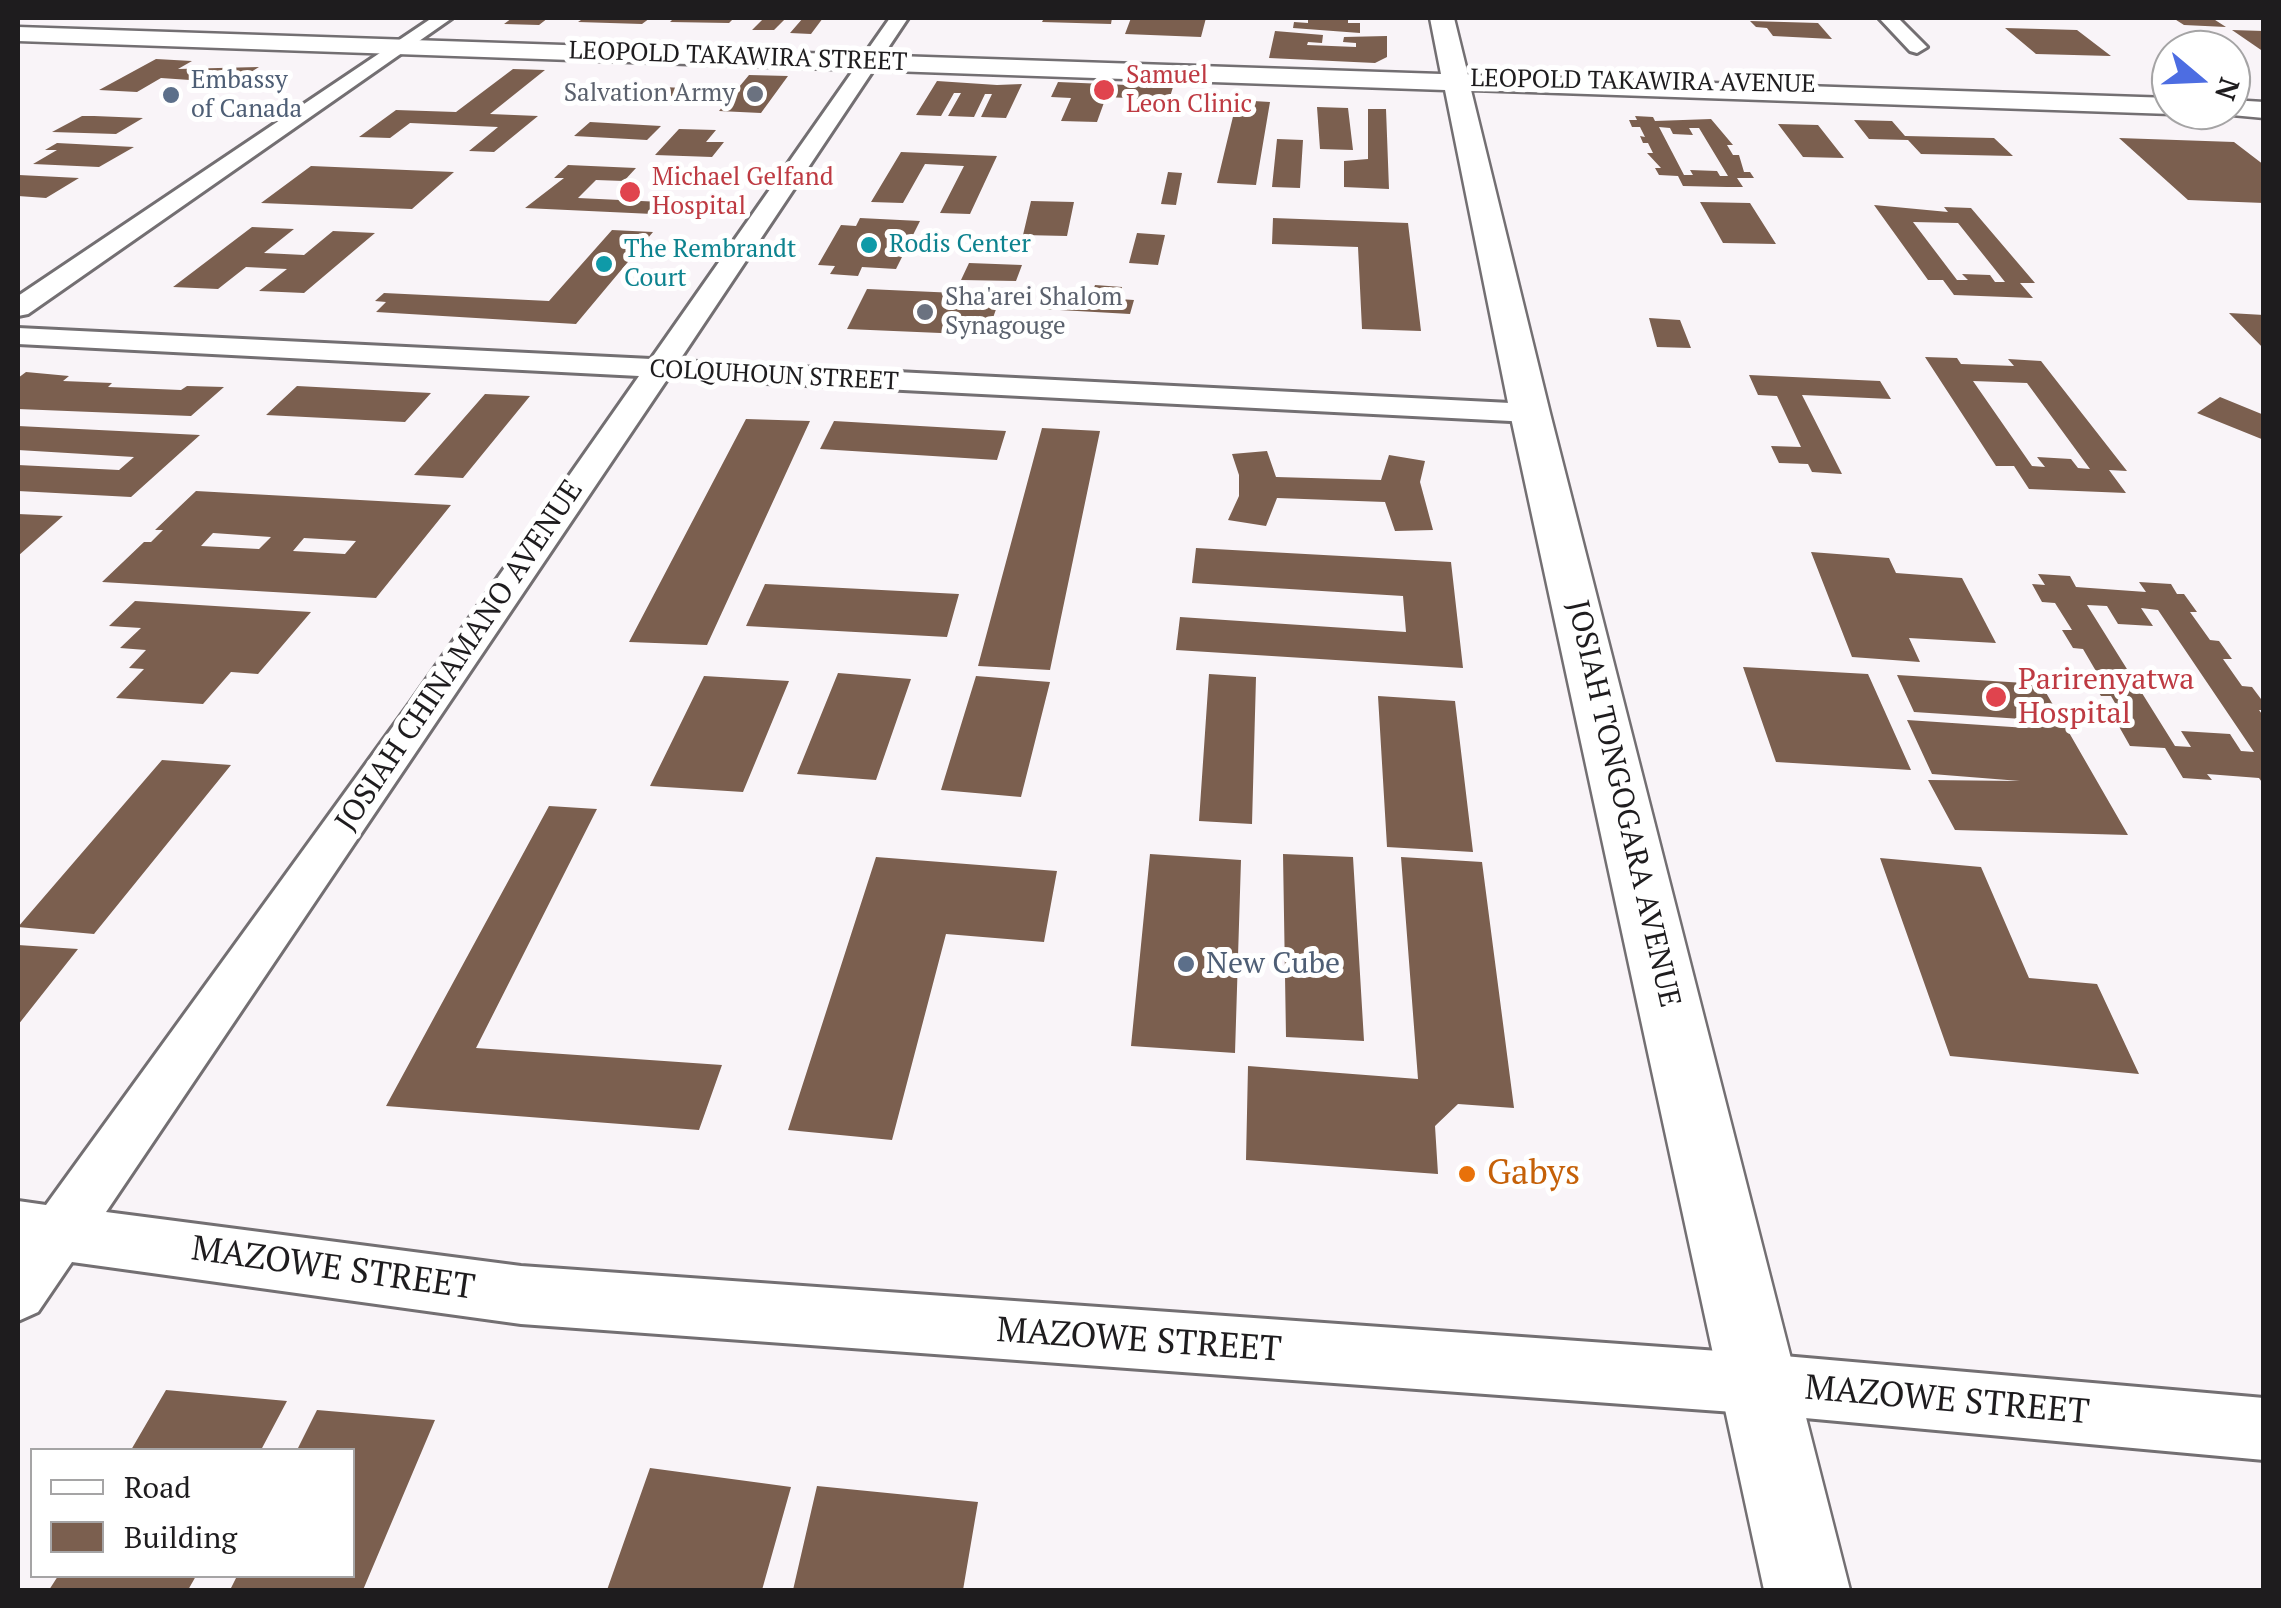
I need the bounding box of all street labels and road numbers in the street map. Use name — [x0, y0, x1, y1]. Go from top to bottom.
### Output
street label: LEOPOLD TAKAWIRA STREET — [568, 36, 908, 78]
street label: LEOPOLD TAKAWIRA AVENUE — [1470, 64, 1816, 100]
street label: COLQUHOUN STREET — [649, 354, 899, 398]
street label: JOSIAH CHINAMANO AVENUE — [329, 474, 591, 838]
street label: JOSIAH TONGOGARA AVENUE — [1559, 597, 1687, 1011]
street label: MAZOWE STREET — [189, 1228, 477, 1310]
street label: MAZOWE STREET — [995, 1310, 1283, 1372]
street label: MAZOWE STREET — [1803, 1368, 2091, 1434]

